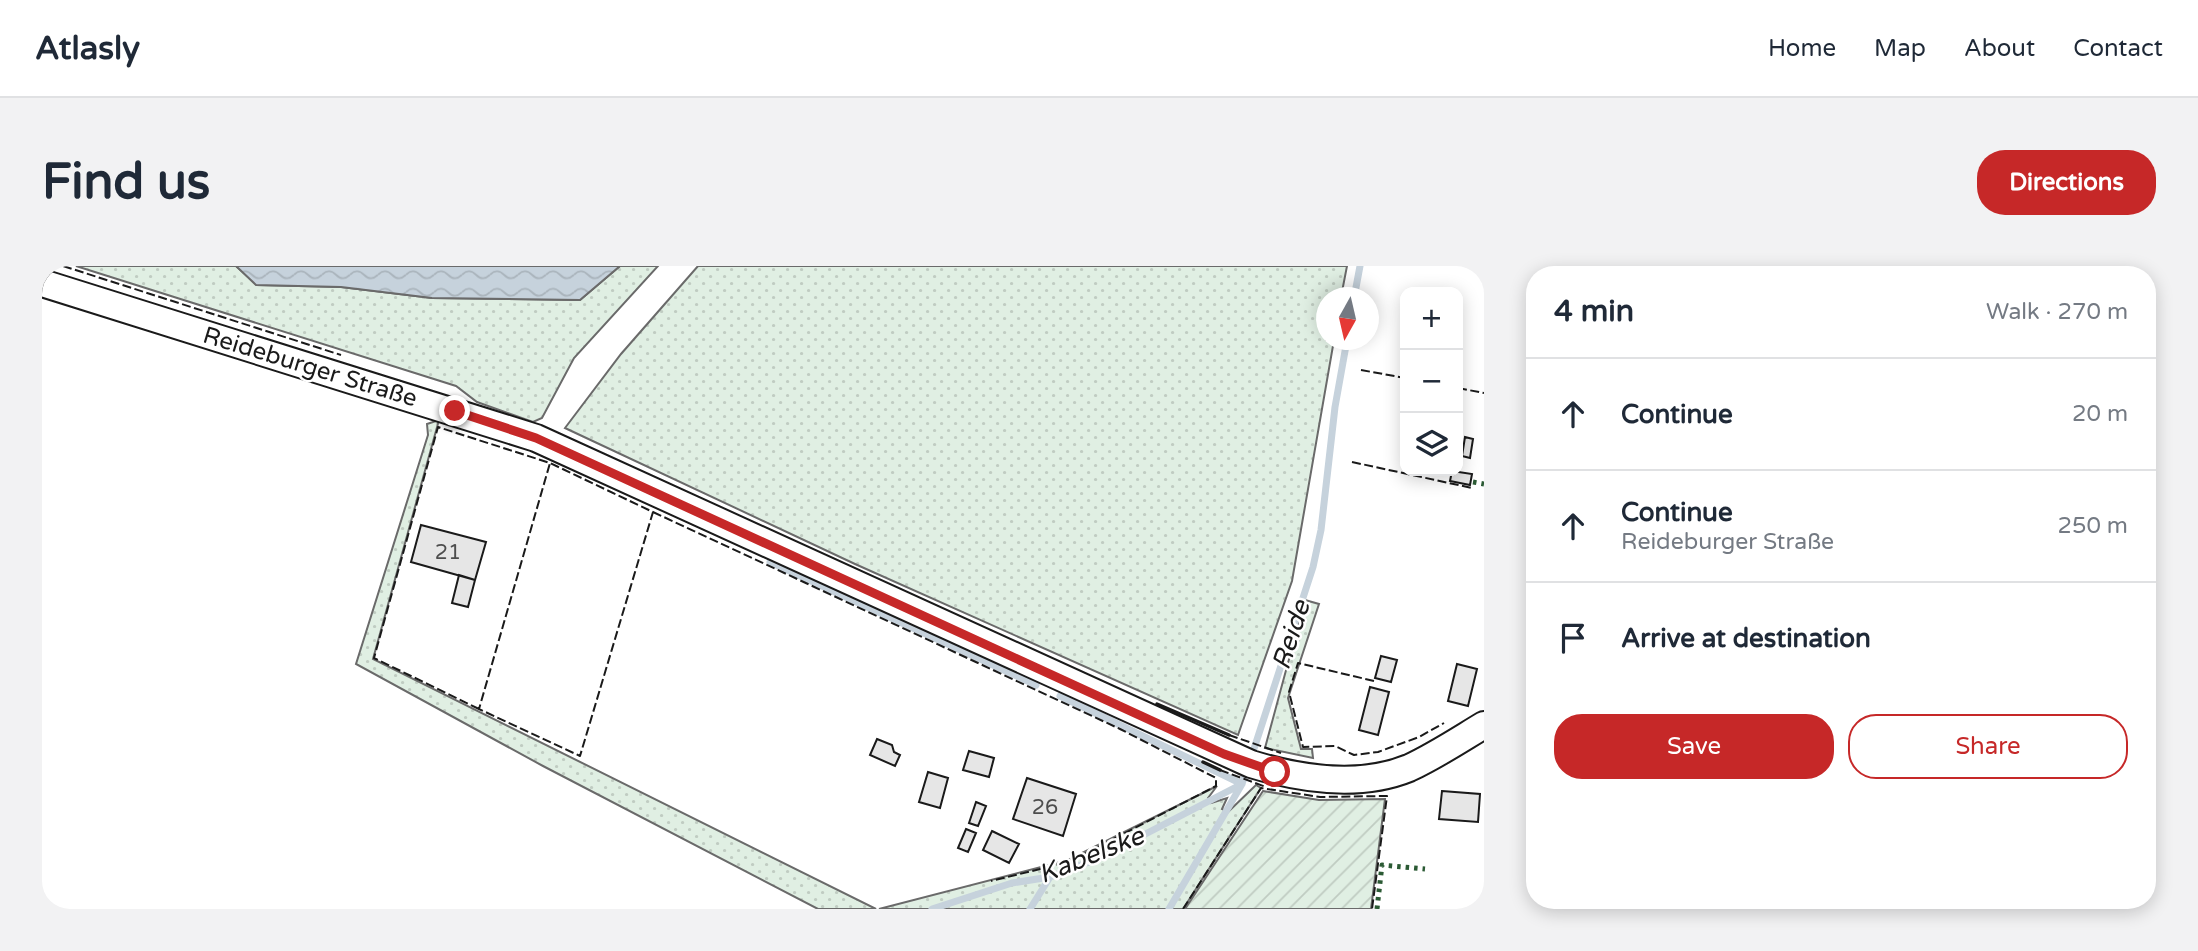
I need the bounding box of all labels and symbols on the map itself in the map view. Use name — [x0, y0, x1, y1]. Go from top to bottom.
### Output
north arrow — [1316, 287, 1379, 350]
street label: Reideburger Straße — [199, 321, 421, 413]
route end — [439, 395, 470, 426]
house number: 21 — [435, 540, 461, 565]
water label: Reide — [1265, 595, 1317, 673]
route start — [1259, 756, 1290, 787]
house number: 26 — [1032, 795, 1058, 820]
water label: Kabelske — [1034, 819, 1149, 890]

